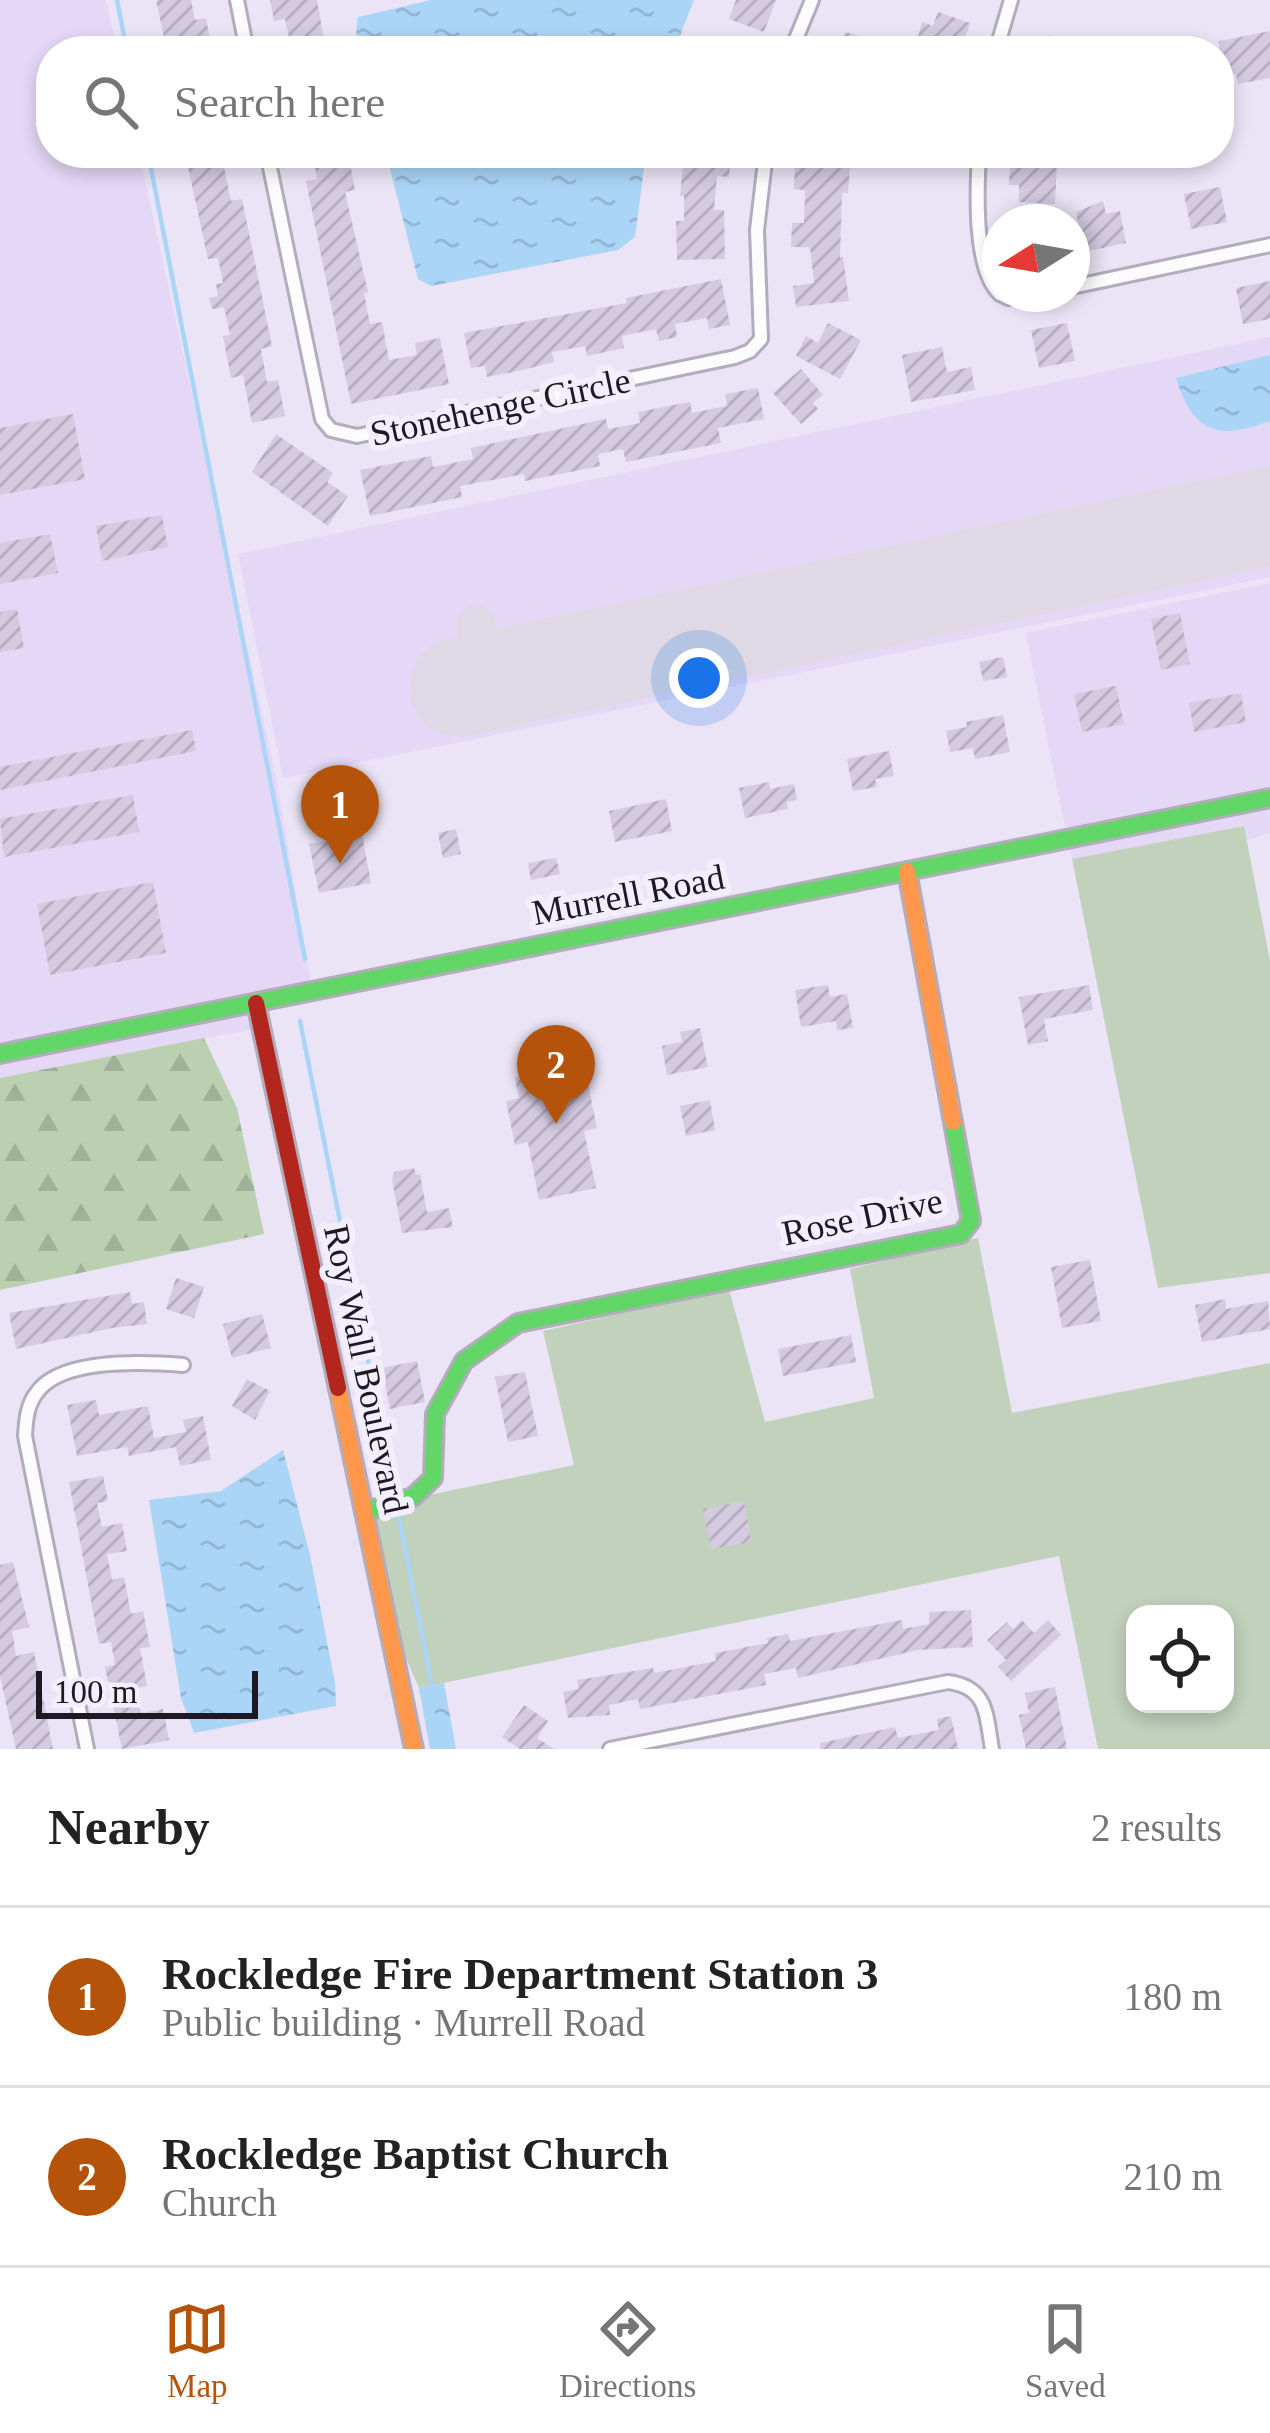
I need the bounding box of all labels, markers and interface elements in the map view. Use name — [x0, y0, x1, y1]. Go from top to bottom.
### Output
search box — [36, 36, 1234, 168]
icon: search — [78, 69, 144, 135]
text: Search here — [174, 77, 385, 127]
north arrow — [982, 204, 1090, 312]
street label: Stonehenge Circle — [366, 360, 634, 454]
your location — [669, 648, 729, 708]
pin: 1 — [301, 765, 379, 864]
street label: Murrell Road — [529, 857, 728, 933]
pin: 2 — [517, 1025, 595, 1124]
street label: Rose Drive — [778, 1180, 946, 1253]
street label: Roy Wall Boulevard — [316, 1221, 416, 1517]
map controls — [1126, 1605, 1234, 1713]
button: locate — [1126, 1605, 1234, 1713]
scale bar — [36, 1665, 258, 1718]
text: 100 m — [54, 1674, 137, 1710]
text: Nearby — [48, 1799, 209, 1855]
text: 2 results — [1091, 1806, 1222, 1849]
text: Rockledge Fire Department Station 3 — [162, 1949, 879, 1999]
text: 1 — [77, 1975, 97, 2018]
text: 180 m — [1123, 1975, 1222, 2018]
text: Public building · Murrell Road — [162, 2001, 645, 2044]
text: Rockledge Baptist Church — [162, 2129, 669, 2179]
text: 2 — [77, 2155, 97, 2198]
text: 210 m — [1123, 2155, 1222, 2198]
text: Church — [162, 2181, 277, 2224]
tab: Map — [164, 2296, 230, 2405]
tab: Directions — [559, 2296, 696, 2405]
tab: Saved — [1025, 2296, 1106, 2405]

